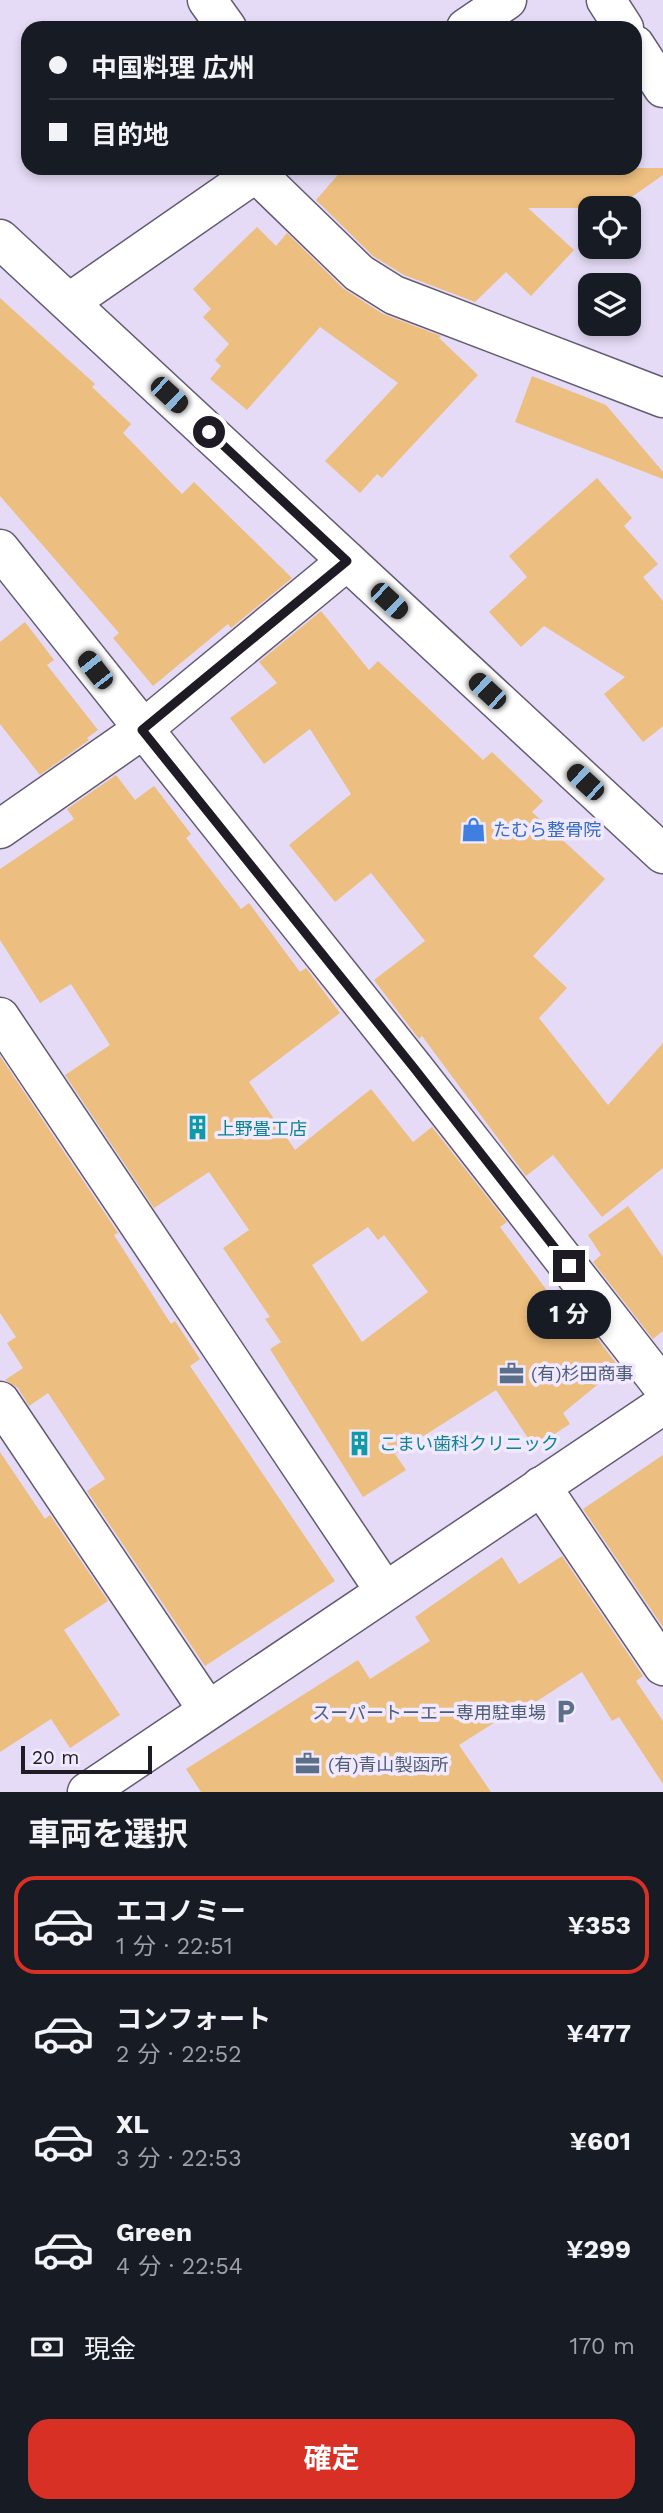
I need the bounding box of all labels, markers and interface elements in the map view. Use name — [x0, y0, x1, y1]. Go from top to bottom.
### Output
text: 中国料理 広州 — [91, 53, 254, 83]
text: 目的地 — [91, 120, 169, 150]
map controls — [578, 196, 641, 336]
button: locate — [578, 196, 641, 259]
button: layers — [578, 273, 641, 336]
car — [147, 373, 192, 417]
route start — [193, 416, 225, 448]
car — [367, 579, 412, 623]
car — [74, 647, 117, 693]
car — [465, 669, 510, 713]
car — [563, 760, 608, 804]
shop icon: たむら整骨院 — [459, 815, 487, 843]
place label: たむら整骨院 — [493, 819, 601, 840]
building icon: 上野畳工店 — [183, 1114, 211, 1142]
place label: 上野畳工店 — [217, 1118, 307, 1139]
route end — [553, 1250, 585, 1282]
callout: 1 分 — [527, 1290, 611, 1340]
text: 1 分 — [549, 1301, 589, 1328]
office icon: (有)杉田商事 — [497, 1359, 525, 1387]
place label: (有)杉田商事 — [531, 1363, 634, 1384]
building icon: こまい歯科クリニック — [345, 1429, 373, 1457]
place label: こまい歯科クリニック — [379, 1433, 559, 1454]
parking icon: スーパートーエー専用駐車場 — [552, 1698, 580, 1726]
place label: スーパートーエー専用駐車場 — [312, 1702, 546, 1723]
scale bar — [21, 1743, 152, 1775]
text: 20 m — [32, 1746, 79, 1769]
office icon: (有)青山製函所 — [294, 1750, 322, 1778]
place label: (有)青山製函所 — [328, 1754, 449, 1775]
text: 車両を選択 — [28, 1815, 188, 1853]
icon: car — [32, 1894, 95, 1957]
text: エコノミー — [116, 1896, 246, 1926]
text: ¥353 — [568, 1910, 631, 1940]
text: 1 分 · 22:51 — [116, 1933, 233, 1960]
icon: car — [32, 2002, 95, 2065]
text: コンフォート — [116, 2004, 271, 2034]
text: ¥477 — [567, 2018, 631, 2048]
text: 2 分 · 22:52 — [116, 2041, 242, 2068]
text: XL — [116, 2109, 149, 2139]
icon: car — [32, 2110, 95, 2173]
text: ¥601 — [570, 2126, 631, 2156]
text: 3 分 · 22:53 — [116, 2145, 242, 2172]
text: Green — [116, 2217, 192, 2247]
icon: car — [32, 2218, 95, 2281]
text: ¥299 — [566, 2234, 631, 2264]
text: 4 分 · 22:54 — [116, 2253, 243, 2280]
icon: cash — [28, 2328, 66, 2366]
text: 170 m — [570, 2333, 635, 2360]
text: 現金 — [84, 2334, 136, 2364]
button: 確定 — [28, 2419, 635, 2499]

